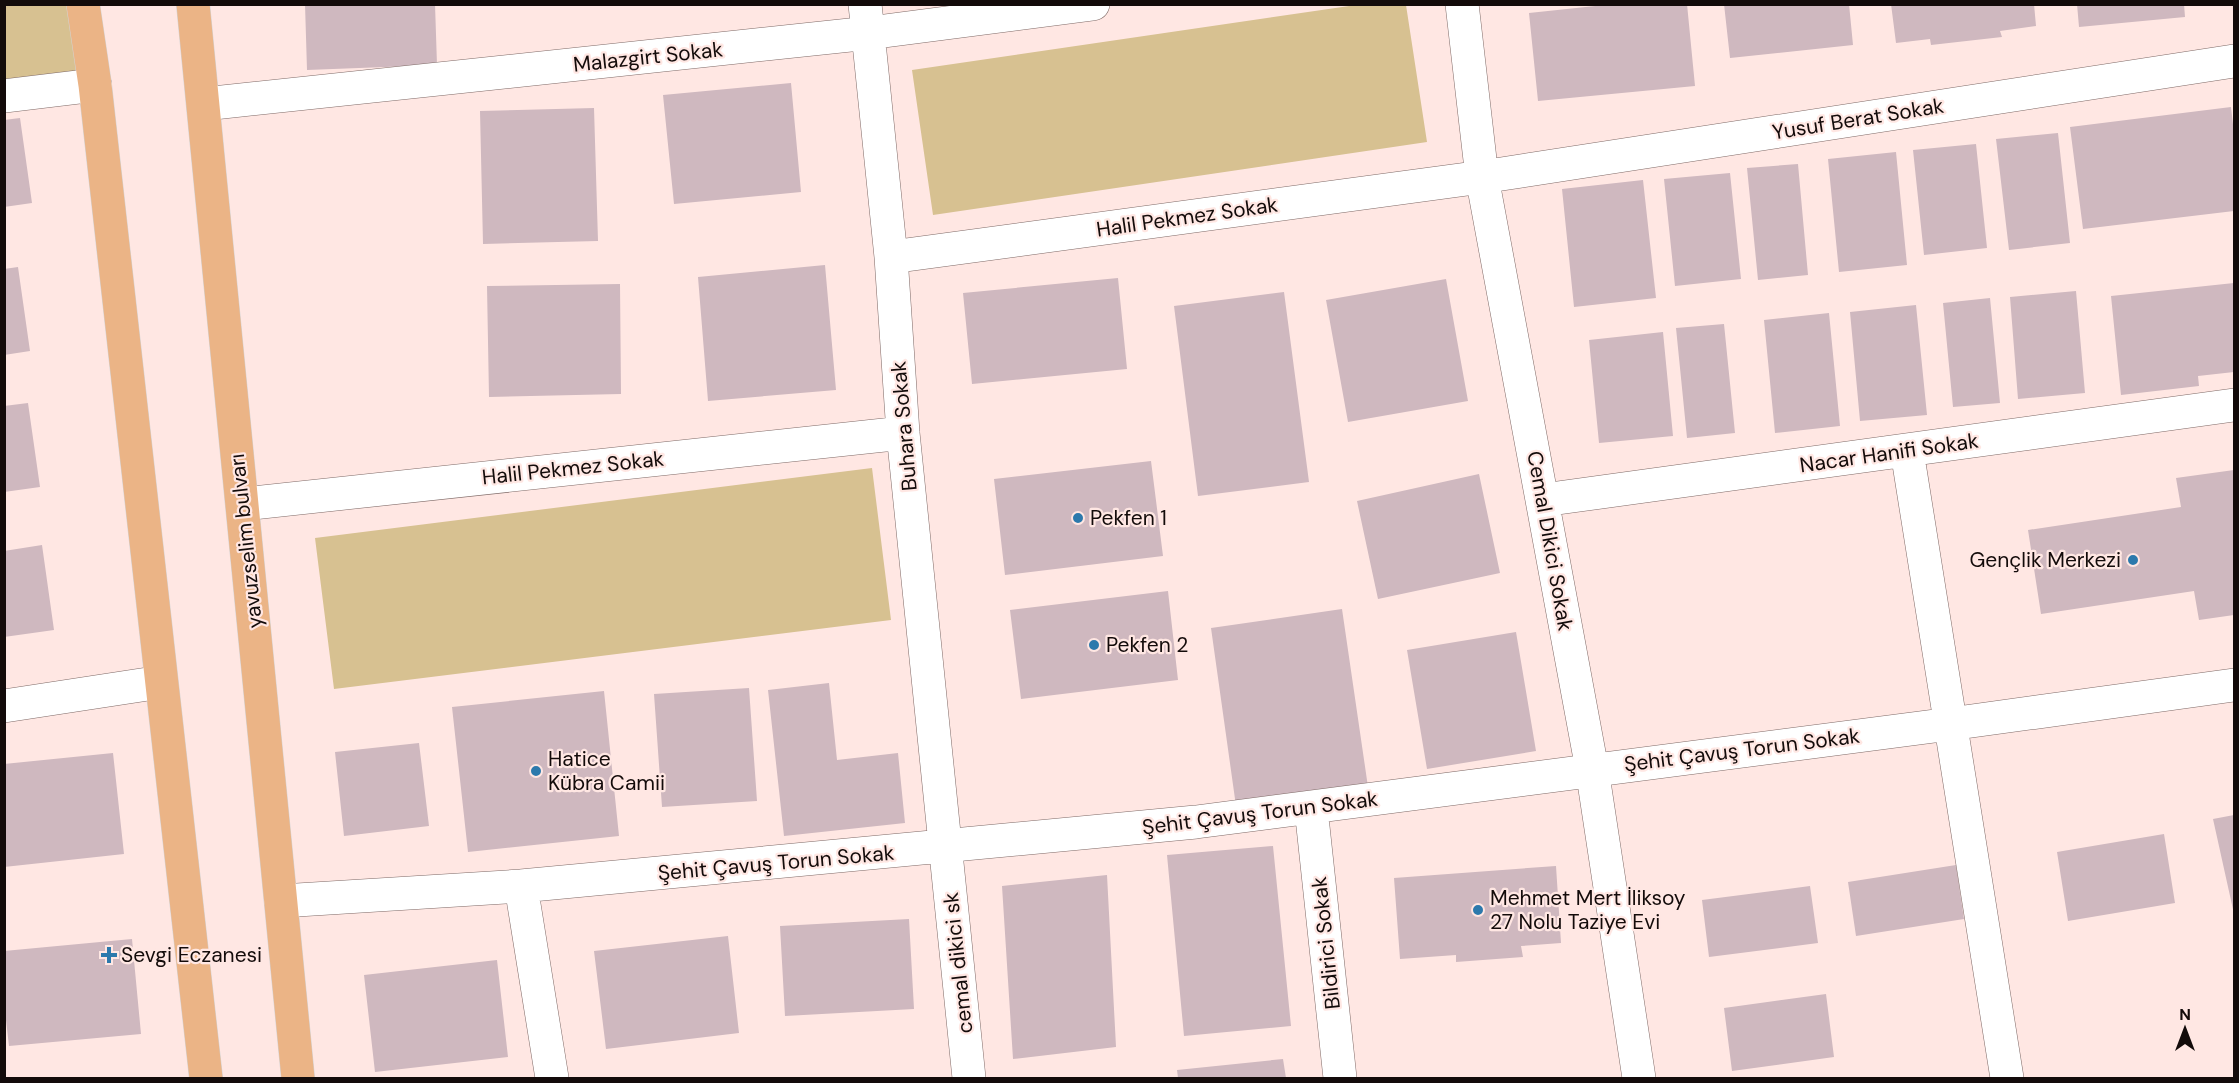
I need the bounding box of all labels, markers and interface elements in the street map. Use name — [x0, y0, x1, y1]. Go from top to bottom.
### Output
street label: Malazgirt Sokak — [572, 35, 725, 79]
street label: Yusuf Berat Sokak — [1770, 92, 1946, 146]
street label: Halil Pekmez Sokak — [1095, 190, 1280, 244]
street label: Buhara Sokak — [884, 360, 924, 492]
street label: Nacar Hanifi Sokak — [1798, 427, 1981, 479]
street label: Halil Pekmez Sokak — [481, 444, 666, 491]
street label: Cemal Dikici Sokak — [1520, 449, 1580, 634]
street label: yavuzselim bulvarı — [223, 452, 269, 630]
place label: Pekfen 1 — [1090, 504, 1167, 532]
marker: Pekfen 1 — [1071, 511, 1085, 525]
place label: Gençlik Merkezi — [1969, 546, 2121, 574]
marker: Gençlik Merkezi — [2126, 553, 2140, 567]
place label: Pekfen 2 — [1106, 631, 1188, 659]
marker: Pekfen 2 — [1087, 638, 1101, 652]
street label: Şehit Çavuş Torun Sokak — [1623, 722, 1862, 778]
place label: Hatice Kübra Camii — [548, 745, 665, 797]
marker: Hatice Kübra Camii — [529, 764, 543, 778]
street label: Şehit Çavuş Torun Sokak — [1141, 785, 1380, 841]
street label: Şehit Çavuş Torun Sokak — [657, 839, 896, 887]
street label: Bildirici Sokak — [1305, 875, 1347, 1011]
place label: Mehmet Mert İliksoy 27 Nolu Taziye Evi — [1490, 884, 1686, 936]
street label: cemal dikici sk — [937, 891, 979, 1035]
marker: Mehmet Mert İliksoy 27 Nolu Taziye Evi — [1471, 903, 1485, 917]
place label: Sevgi Eczanesi — [121, 941, 262, 969]
marker: Sevgi Eczanesi — [102, 948, 116, 962]
north arrow — [2155, 999, 2215, 1059]
text: N — [2179, 1004, 2191, 1025]

